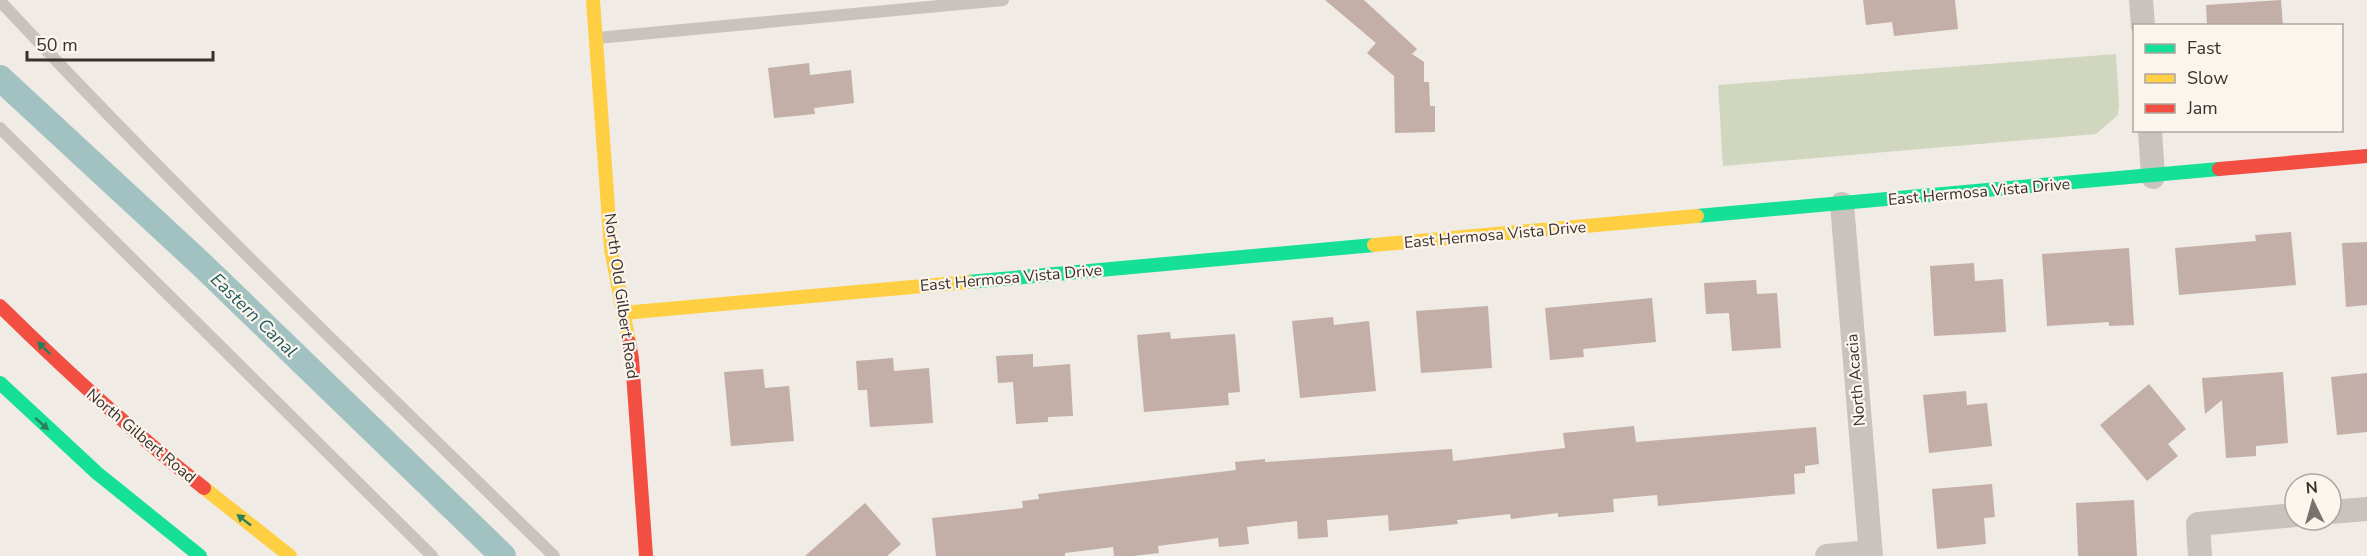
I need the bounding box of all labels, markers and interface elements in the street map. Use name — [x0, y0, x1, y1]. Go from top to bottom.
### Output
scale bar — [27, 24, 213, 62]
legend — [2133, 24, 2343, 132]
text: 50 m — [36, 33, 78, 57]
text: Fast — [2187, 36, 2222, 60]
text: Slow — [2187, 66, 2228, 90]
text: Jam — [2186, 96, 2218, 120]
street label: East Hermosa Vista Drive — [1887, 173, 2071, 211]
street label: North Old Gilbert Road — [598, 212, 644, 380]
street label: East Hermosa Vista Drive — [1403, 216, 1587, 254]
street label: East Hermosa Vista Drive — [919, 259, 1103, 297]
water label: Eastern Canal — [205, 267, 303, 363]
street label: North Acacia — [1841, 333, 1871, 427]
one-way arrow — [37, 342, 51, 356]
street label: North Gilbert Road — [82, 384, 200, 488]
one-way arrow — [34, 418, 49, 431]
north arrow — [2283, 472, 2343, 532]
text: N — [2305, 477, 2319, 500]
one-way arrow — [236, 515, 251, 527]

